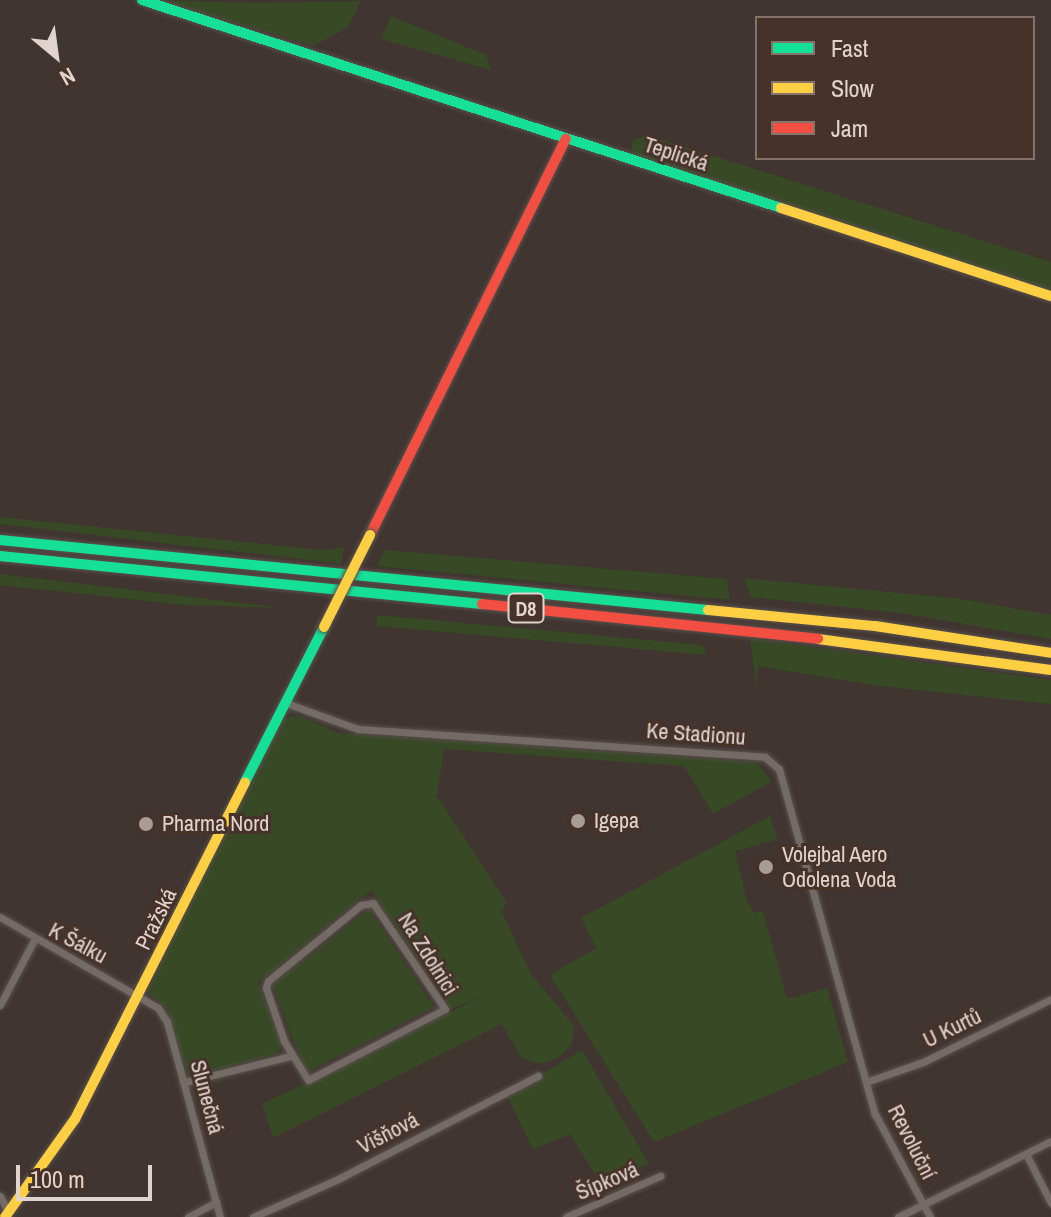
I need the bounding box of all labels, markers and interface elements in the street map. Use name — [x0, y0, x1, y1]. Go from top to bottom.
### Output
north arrow — [16, 16, 96, 96]
legend — [755, 16, 1035, 160]
text: Fast — [831, 32, 868, 64]
text: N — [55, 61, 81, 93]
text: Slow — [831, 72, 874, 104]
text: Jam — [831, 112, 868, 144]
street label: Teplická — [640, 131, 712, 177]
road number: D8 — [506, 592, 546, 624]
street label: Ke Stadionu — [646, 717, 746, 751]
place label: Igepa — [594, 808, 639, 834]
place label: Pharma Nord — [162, 811, 269, 837]
marker: Igepa — [569, 812, 587, 830]
marker: Pharma Nord — [137, 815, 155, 833]
place label: Volejbal Aero Odolena Voda — [782, 841, 896, 892]
marker: Volejbal Aero Odolena Voda — [757, 858, 775, 876]
street label: Pražská — [130, 884, 182, 954]
street label: Na Zdolnici — [392, 908, 464, 1000]
street label: K Šálku — [44, 917, 112, 969]
street label: U Kurtů — [919, 1003, 985, 1053]
street label: Slunečná — [185, 1057, 229, 1137]
street label: Revoluční — [882, 1100, 942, 1184]
street label: Višňová — [353, 1107, 423, 1159]
scale bar — [20, 1149, 156, 1199]
street label: Šípková — [572, 1156, 642, 1206]
text: 100 m — [30, 1163, 85, 1195]

